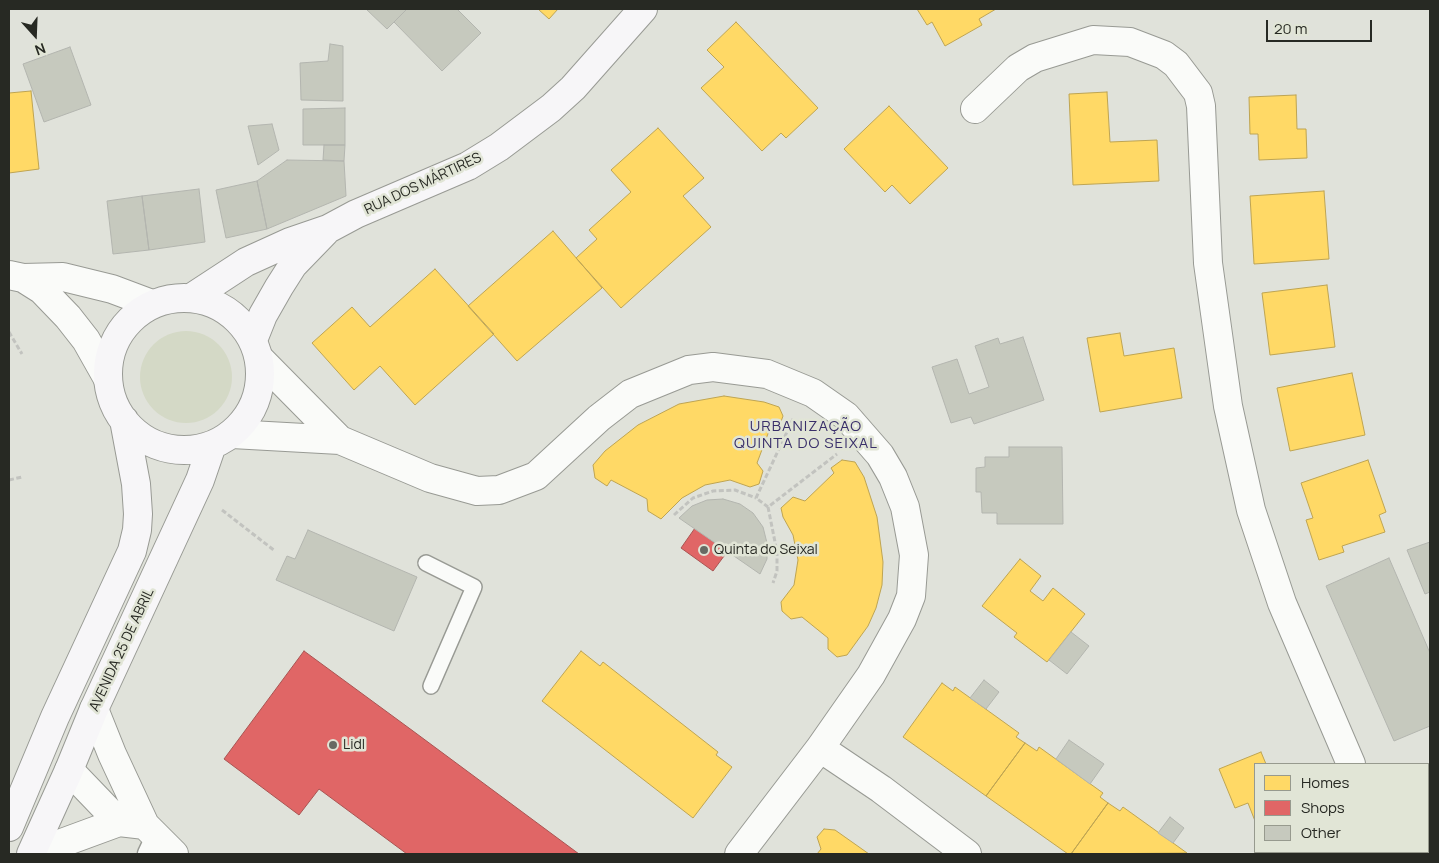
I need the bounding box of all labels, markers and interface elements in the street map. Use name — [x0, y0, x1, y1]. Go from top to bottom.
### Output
north arrow — [10, 10, 60, 60]
scale bar — [1269, 10, 1375, 42]
text: 20 m — [1274, 18, 1307, 39]
text: N — [32, 39, 48, 60]
street label: RUA DOS MÁRTIRES — [362, 150, 484, 218]
district label: URBANIZAÇÃO QUINTA DO SEIXAL — [732, 418, 880, 453]
place label: Quinta do Seixal — [714, 542, 818, 558]
marker: Quinta do Seixal — [698, 544, 710, 556]
street label: AVENIDA 25 DE ABRIL — [86, 586, 158, 714]
place label: Lidl — [343, 737, 365, 753]
marker: Lidl — [327, 739, 339, 751]
legend — [1254, 763, 1429, 853]
text: Homes — [1301, 772, 1349, 793]
text: Shops — [1301, 797, 1345, 818]
text: Other — [1301, 822, 1341, 843]

